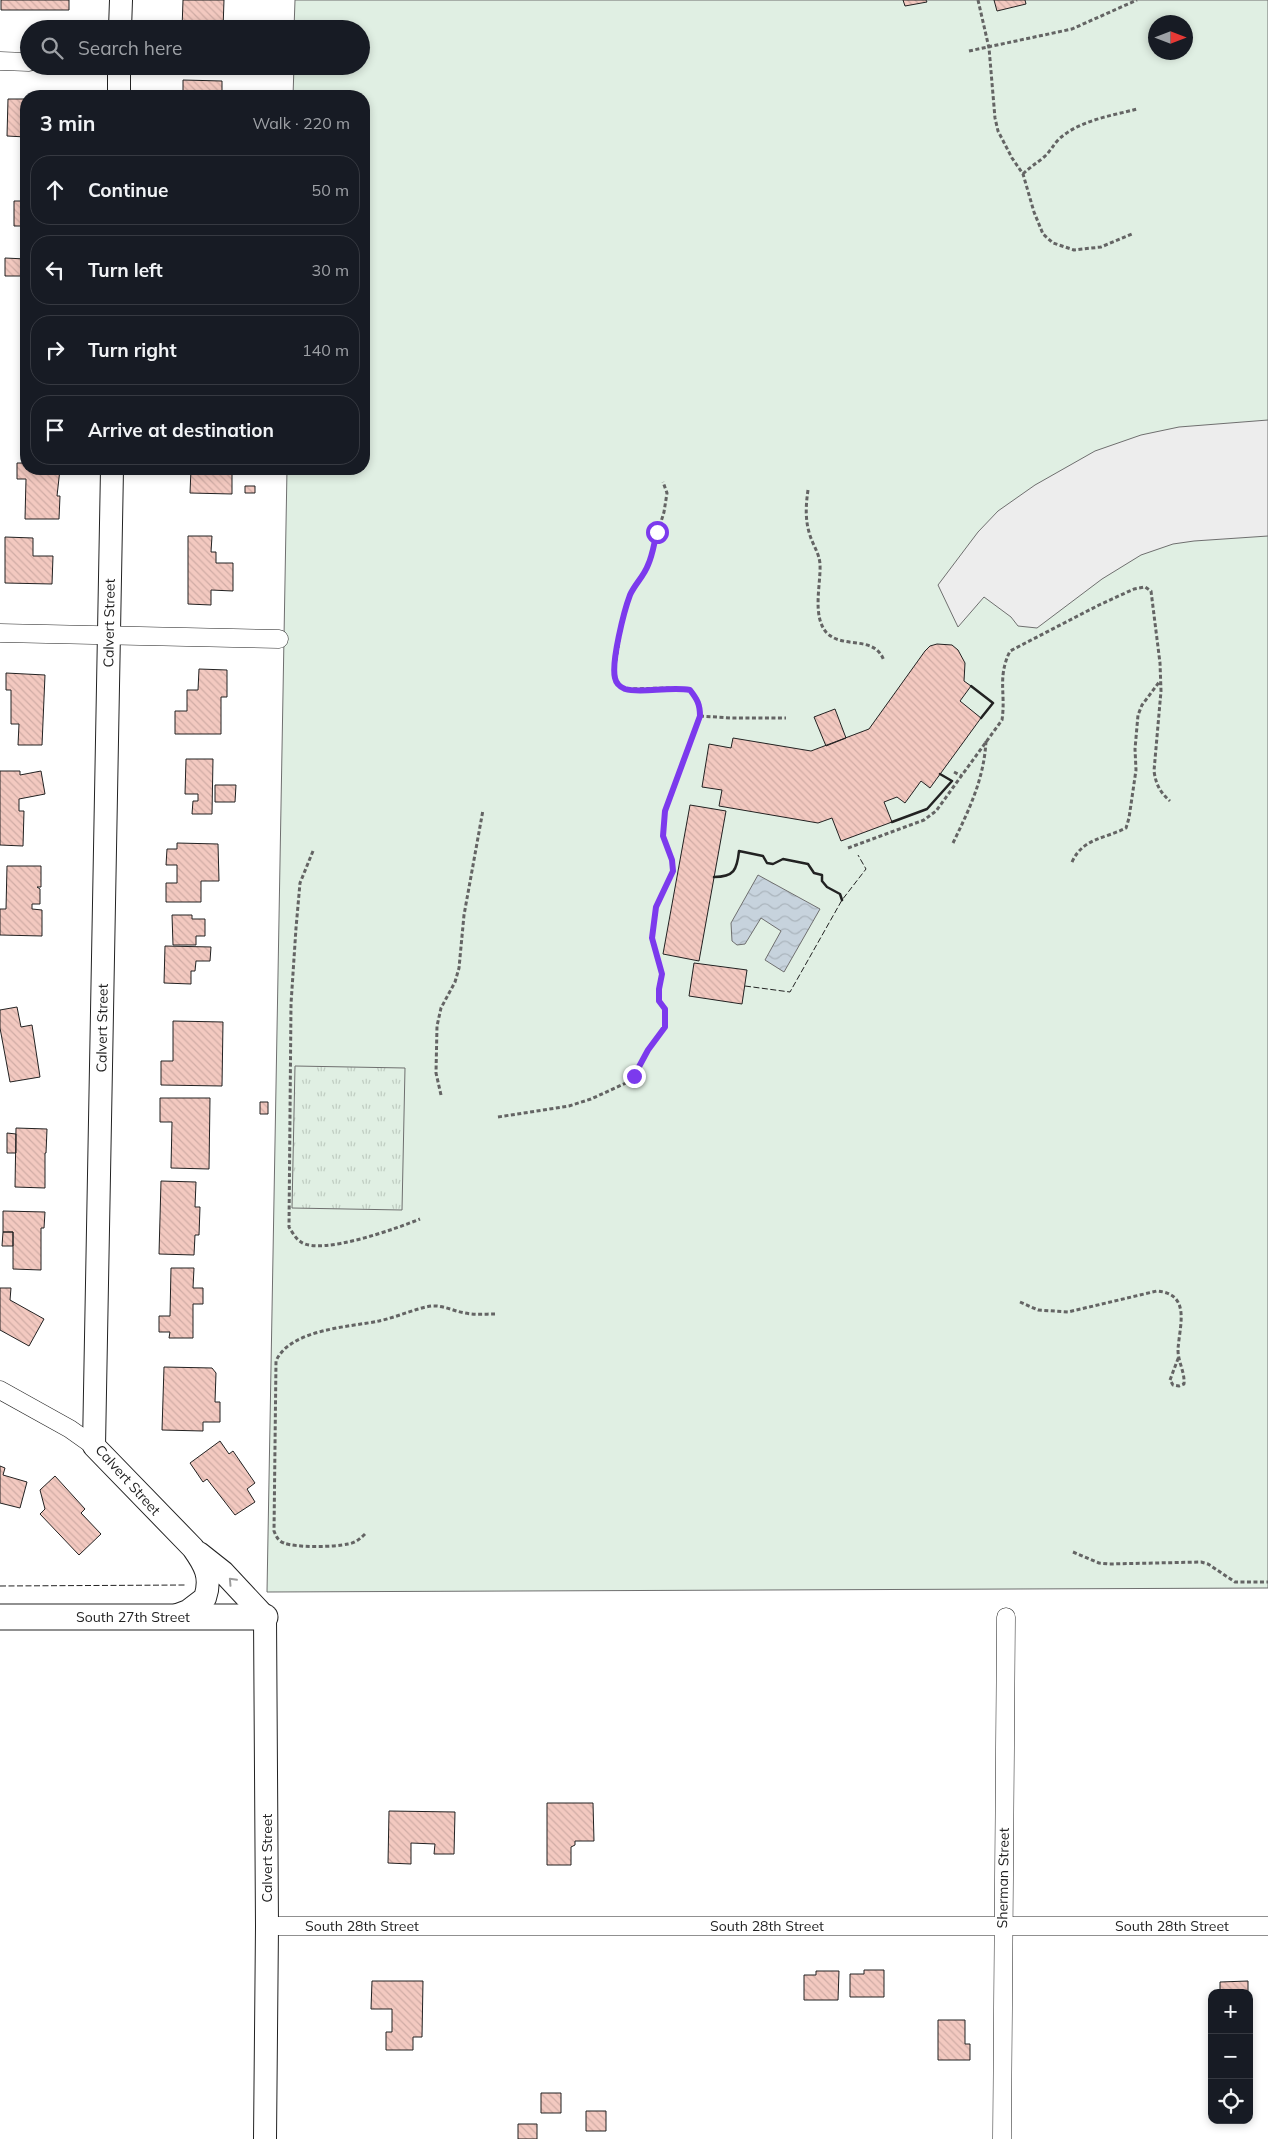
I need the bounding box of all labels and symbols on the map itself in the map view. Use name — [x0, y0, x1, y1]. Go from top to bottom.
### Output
north arrow — [1148, 15, 1193, 60]
route start — [646, 521, 669, 544]
street label: Calvert Street — [99, 578, 119, 668]
street label: Calvert Street — [92, 983, 112, 1073]
route end — [623, 1065, 646, 1088]
street label: Calvert Street — [92, 1441, 164, 1519]
one-way arrow — [229, 1578, 238, 1587]
street label: South 27th Street — [76, 1608, 190, 1626]
street label: Calvert Street — [258, 1814, 276, 1902]
street label: Sherman Street — [993, 1827, 1013, 1929]
street label: South 28th Street — [305, 1917, 419, 1935]
street label: South 28th Street — [710, 1917, 824, 1935]
street label: South 28th Street — [1115, 1917, 1229, 1935]

